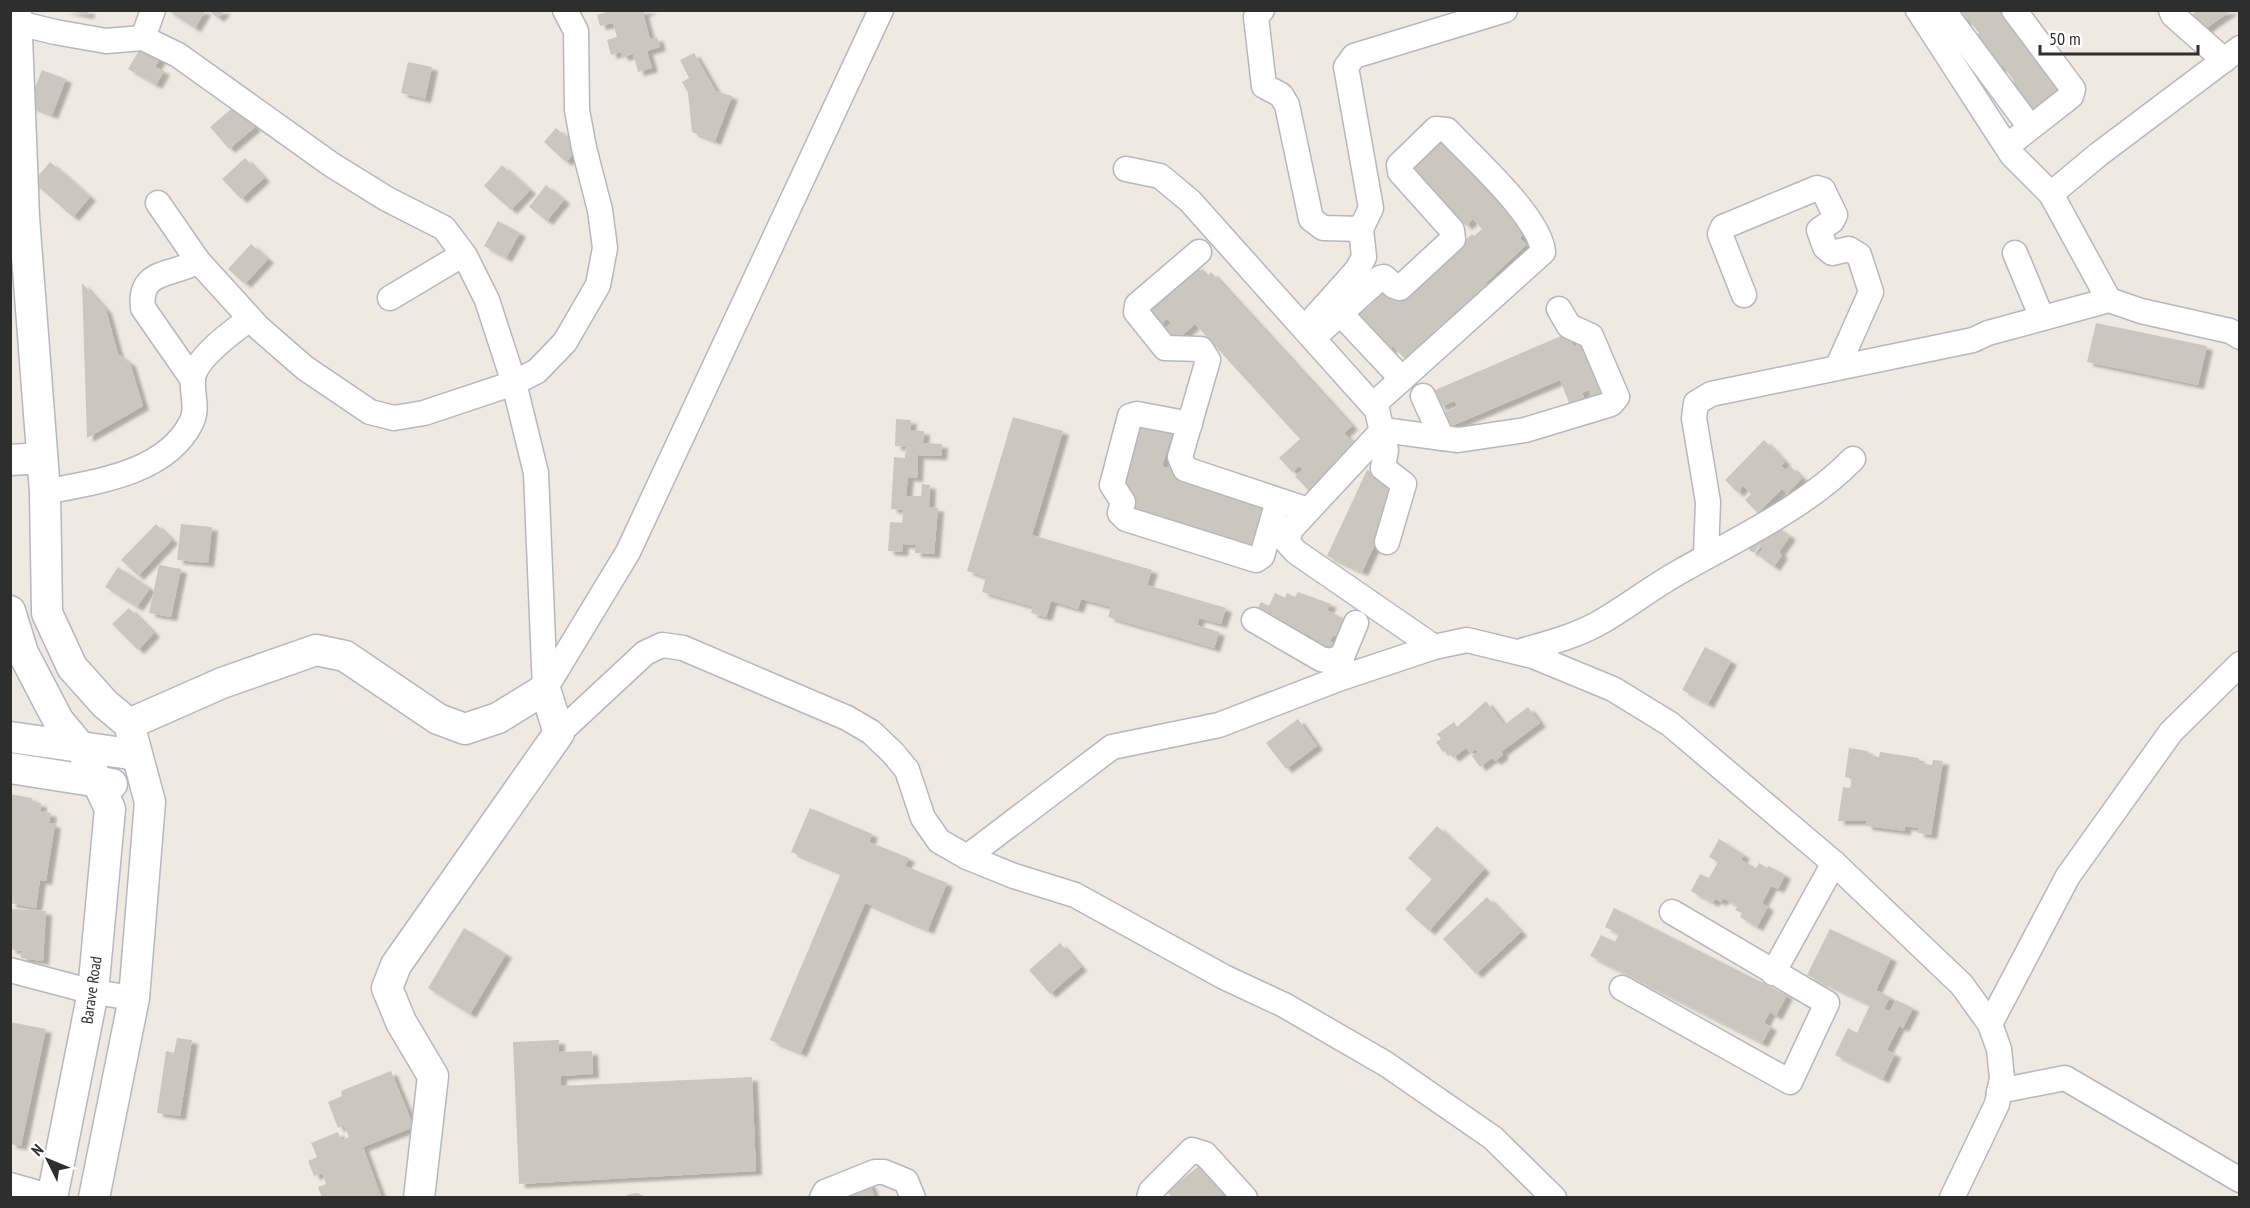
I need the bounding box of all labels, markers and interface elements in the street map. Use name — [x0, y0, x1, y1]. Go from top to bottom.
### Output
scale bar — [2040, 18, 2198, 56]
text: 50 m — [2049, 27, 2081, 50]
street label: Barave Road — [76, 955, 106, 1025]
north arrow — [18, 1130, 78, 1190]
text: N — [27, 1140, 47, 1160]

